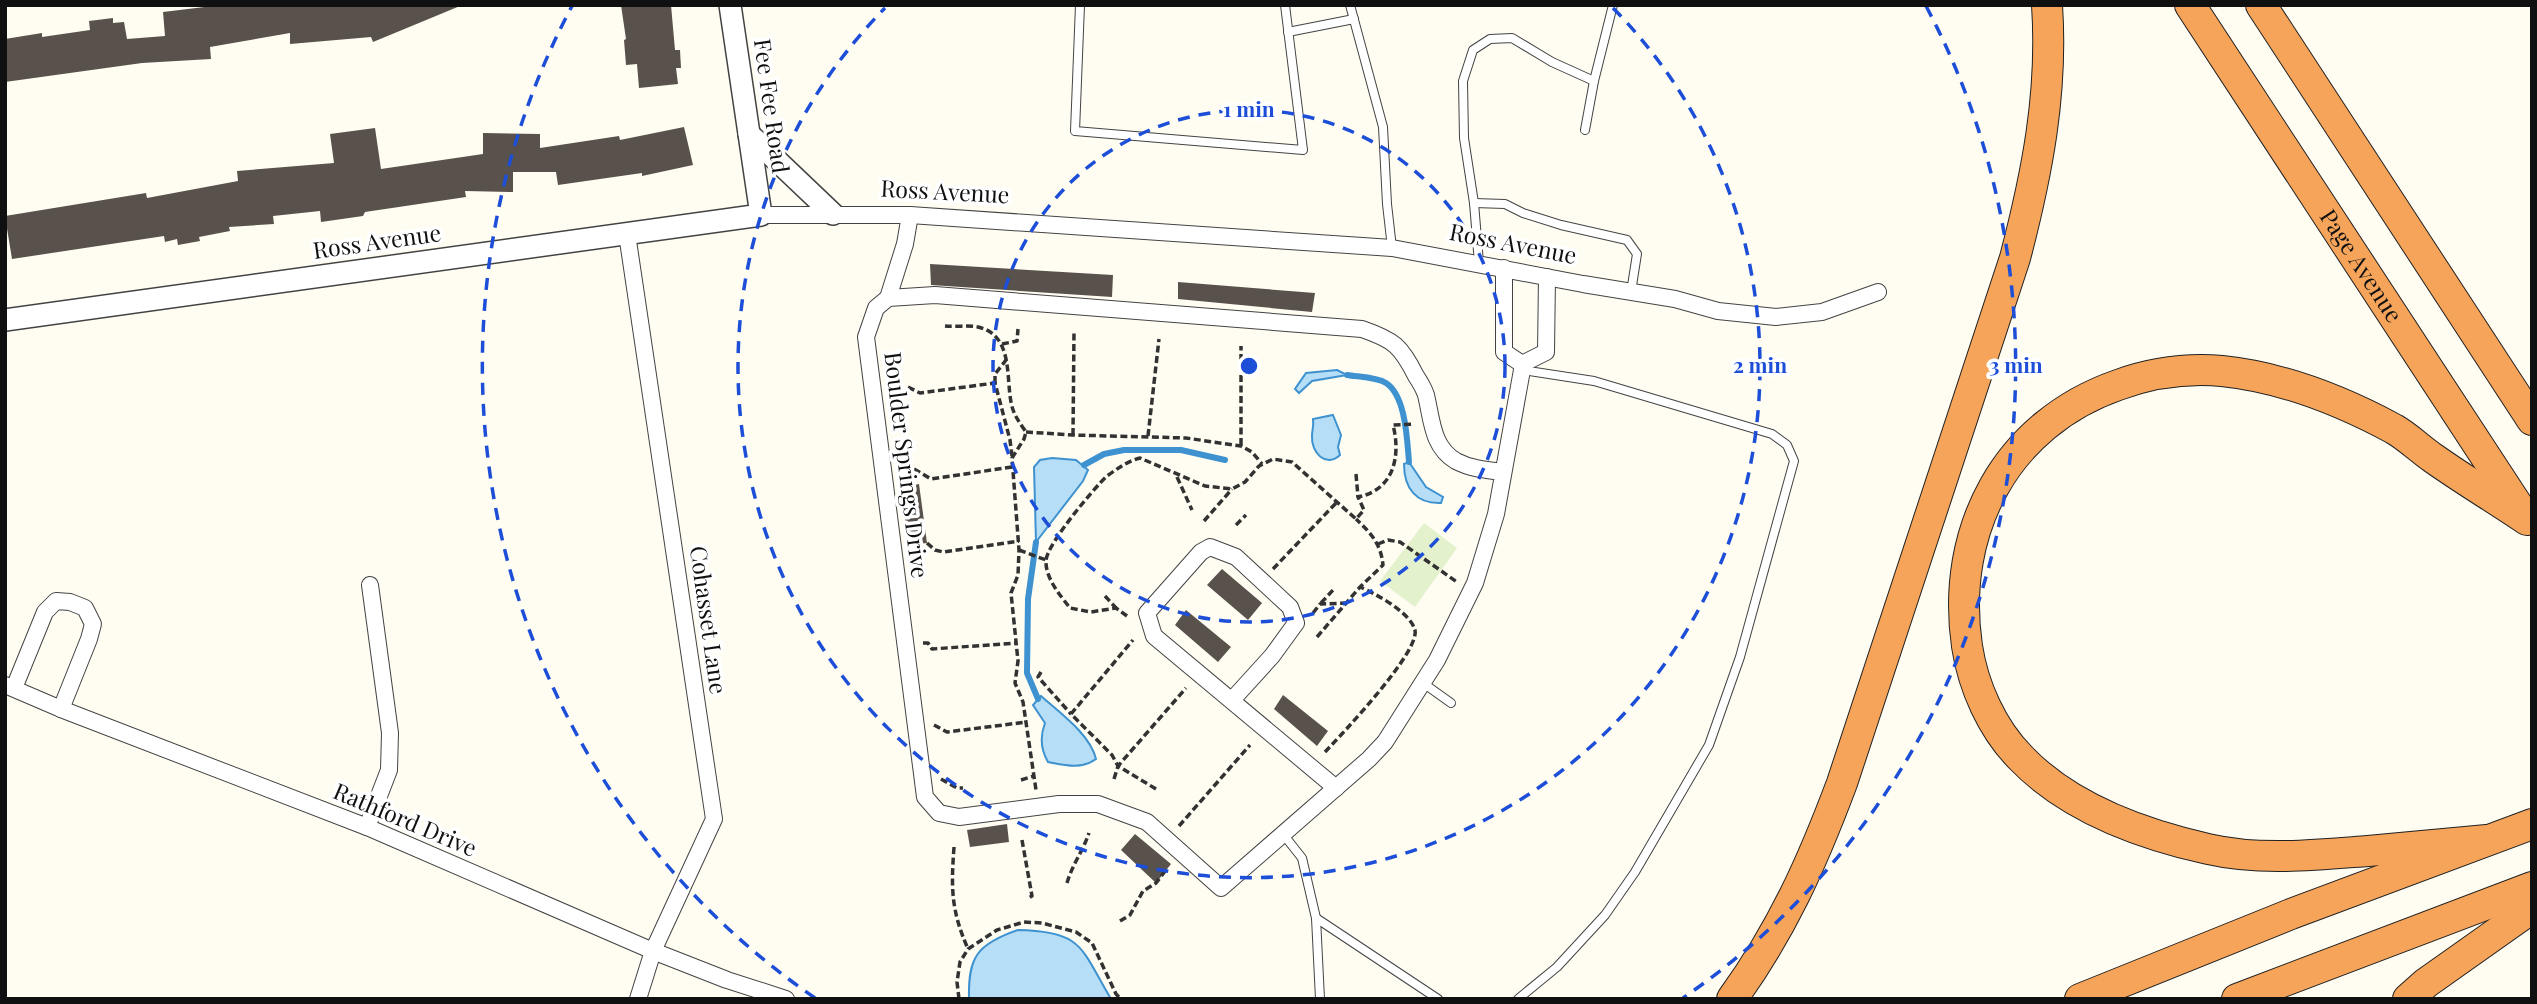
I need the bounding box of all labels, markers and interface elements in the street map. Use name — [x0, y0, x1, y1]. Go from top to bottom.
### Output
street label: Fee Fee Road — [748, 37, 797, 175]
text: 1 min — [1223, 94, 1275, 122]
street label: Ross Avenue — [880, 172, 1010, 209]
street label: Page Avenue — [2314, 203, 2411, 328]
street label: Ross Avenue — [1447, 215, 1580, 270]
street label: Ross Avenue — [311, 216, 443, 265]
street label: Boulder Springs Drive — [878, 350, 937, 580]
text: 2 min — [1733, 350, 1787, 378]
text: 3 min — [1989, 350, 2043, 378]
centre of rings — [1237, 354, 1261, 378]
street label: Cohasset Lane — [684, 544, 735, 696]
street label: Rathford Drive — [329, 774, 482, 863]

